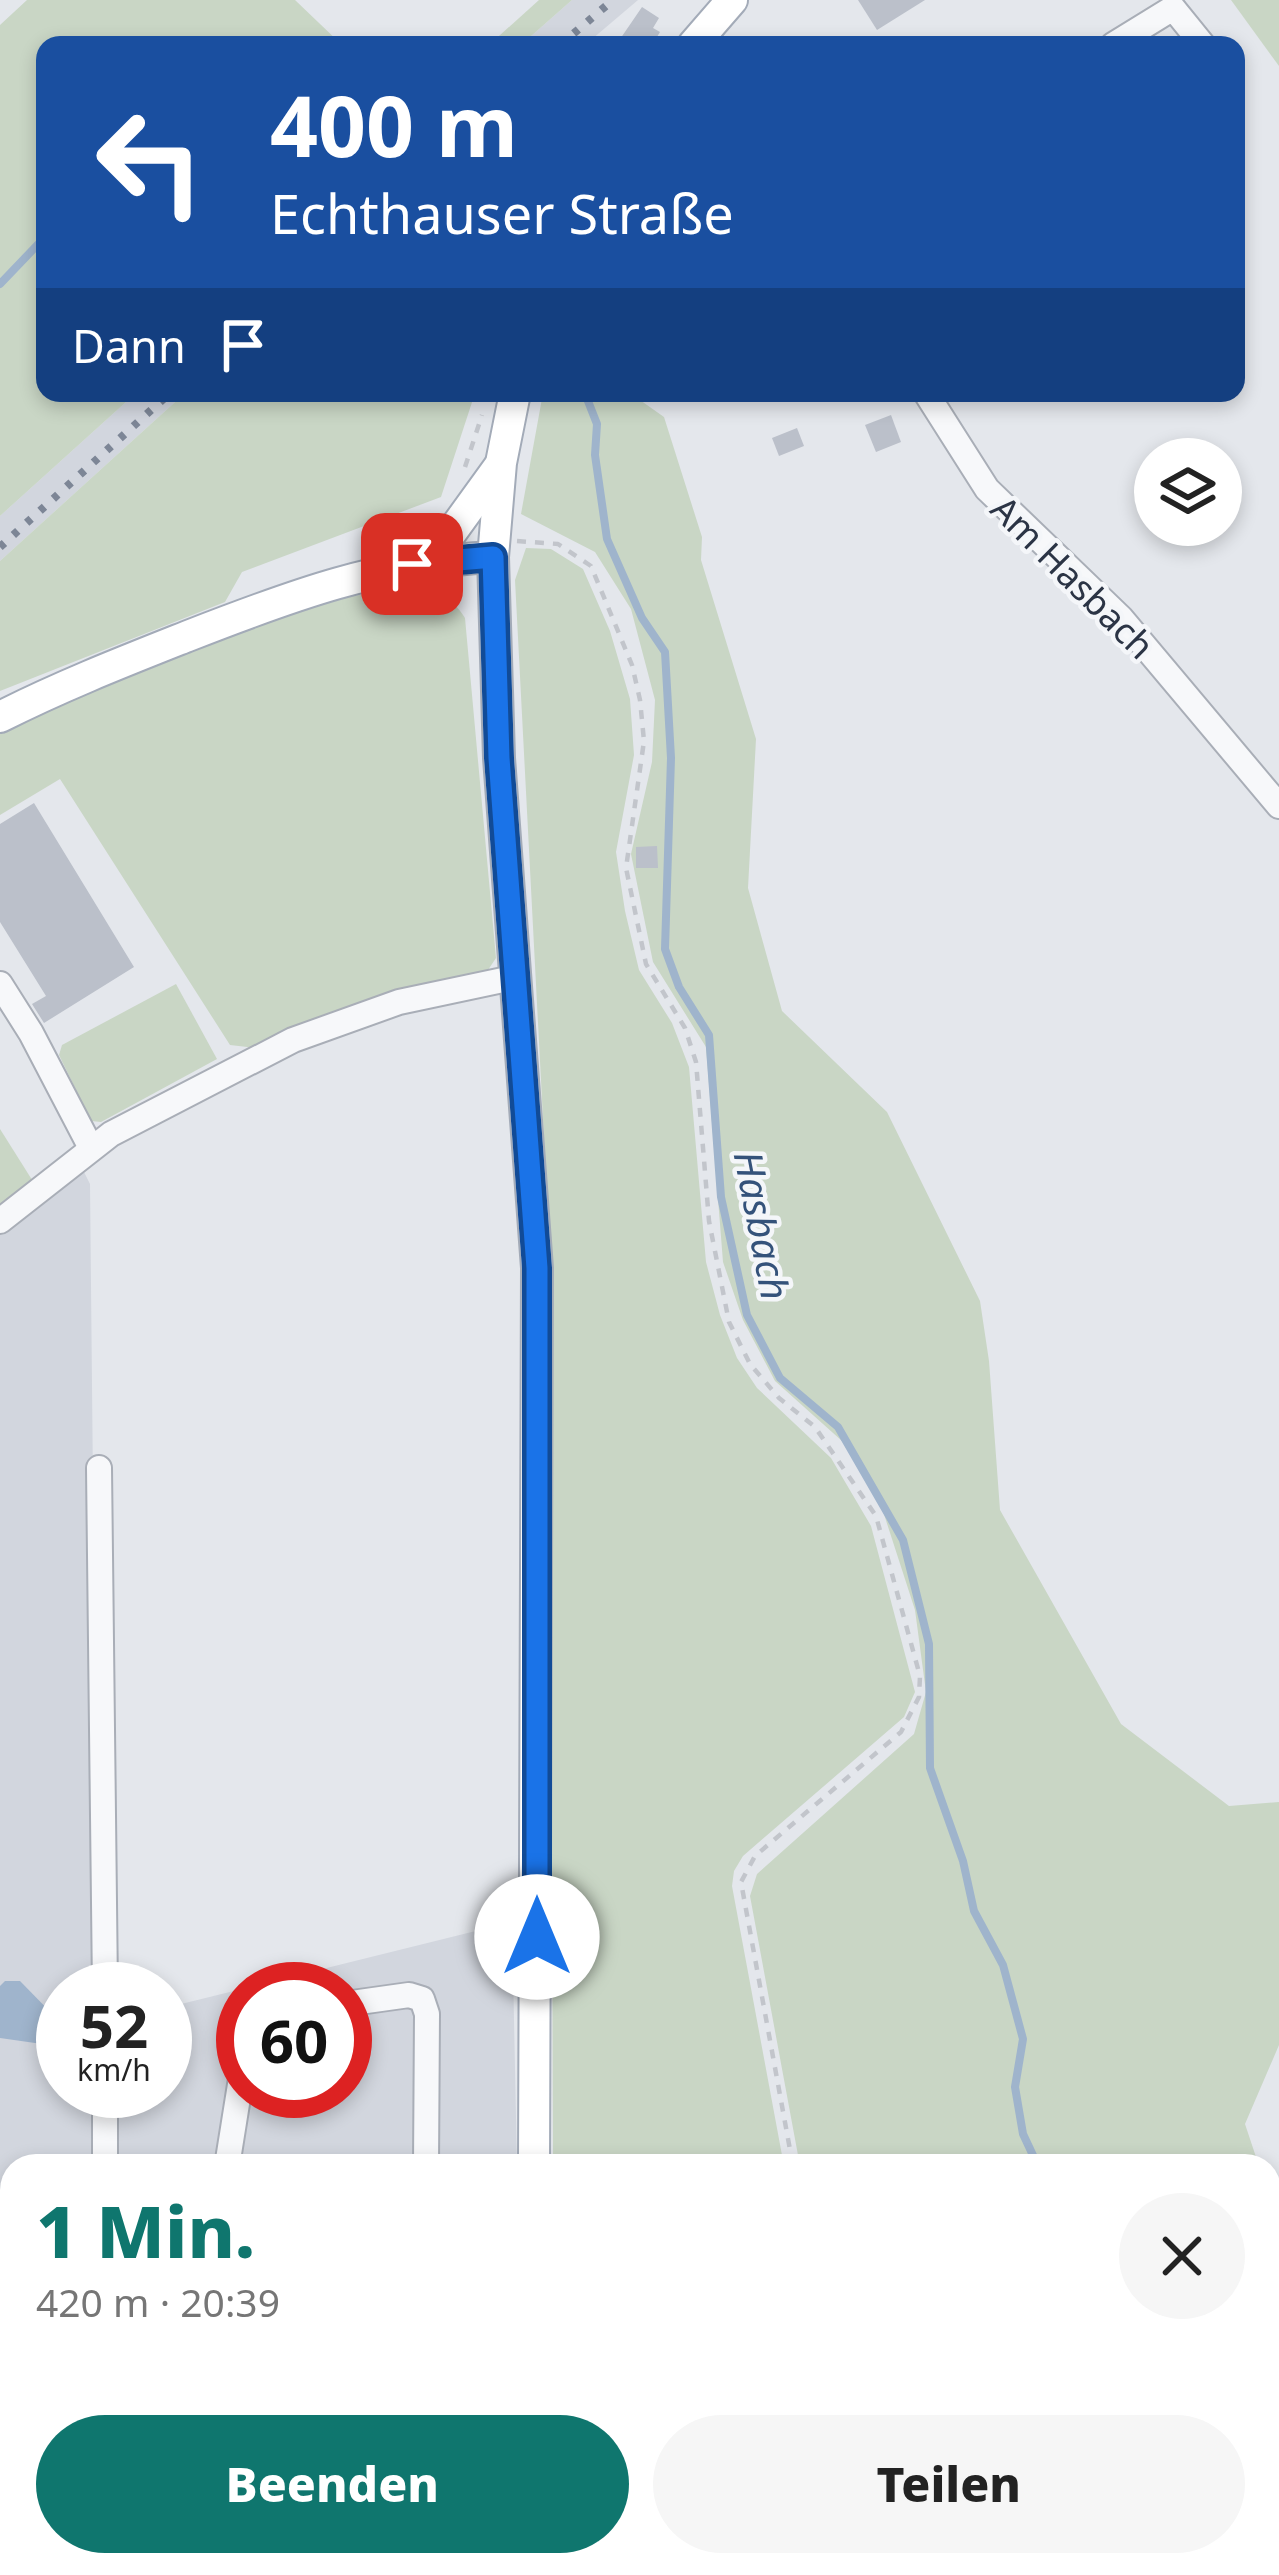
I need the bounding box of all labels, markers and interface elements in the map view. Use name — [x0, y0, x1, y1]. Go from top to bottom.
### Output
text: 400 m — [270, 67, 518, 182]
icon: left — [72, 84, 228, 240]
text: Echthauser Straße — [270, 176, 734, 250]
icon: arrive — [210, 312, 276, 378]
text: Dann — [72, 315, 186, 376]
map controls — [1134, 438, 1242, 546]
button: layers — [1134, 438, 1242, 546]
street label: Am Hasbach — [981, 485, 1165, 669]
pin — [361, 513, 463, 615]
icon: arrive — [379, 531, 445, 597]
water label: Hasbach — [723, 1146, 803, 1304]
position arrow — [474, 1874, 600, 2000]
speed limit sign: 60 — [216, 1962, 372, 2118]
text: 52 — [80, 1984, 148, 2066]
text: km/h — [77, 2049, 151, 2090]
text: 1 Min. — [36, 2181, 255, 2279]
button: close — [1119, 2193, 1245, 2319]
text: 420 m · 20:39 — [36, 2275, 280, 2328]
button: Beenden — [36, 2415, 629, 2553]
button: Teilen — [653, 2415, 1245, 2553]

